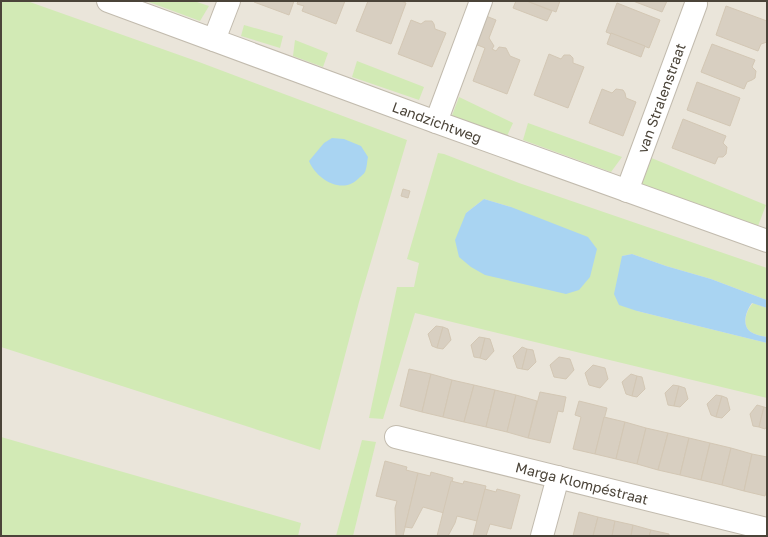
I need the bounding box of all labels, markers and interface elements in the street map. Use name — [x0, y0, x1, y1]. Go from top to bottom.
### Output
street label: van Stralenstraat — [633, 41, 689, 155]
street label: Landzichtweg — [390, 98, 484, 146]
street label: Marga Klompéstraat — [514, 458, 650, 508]

